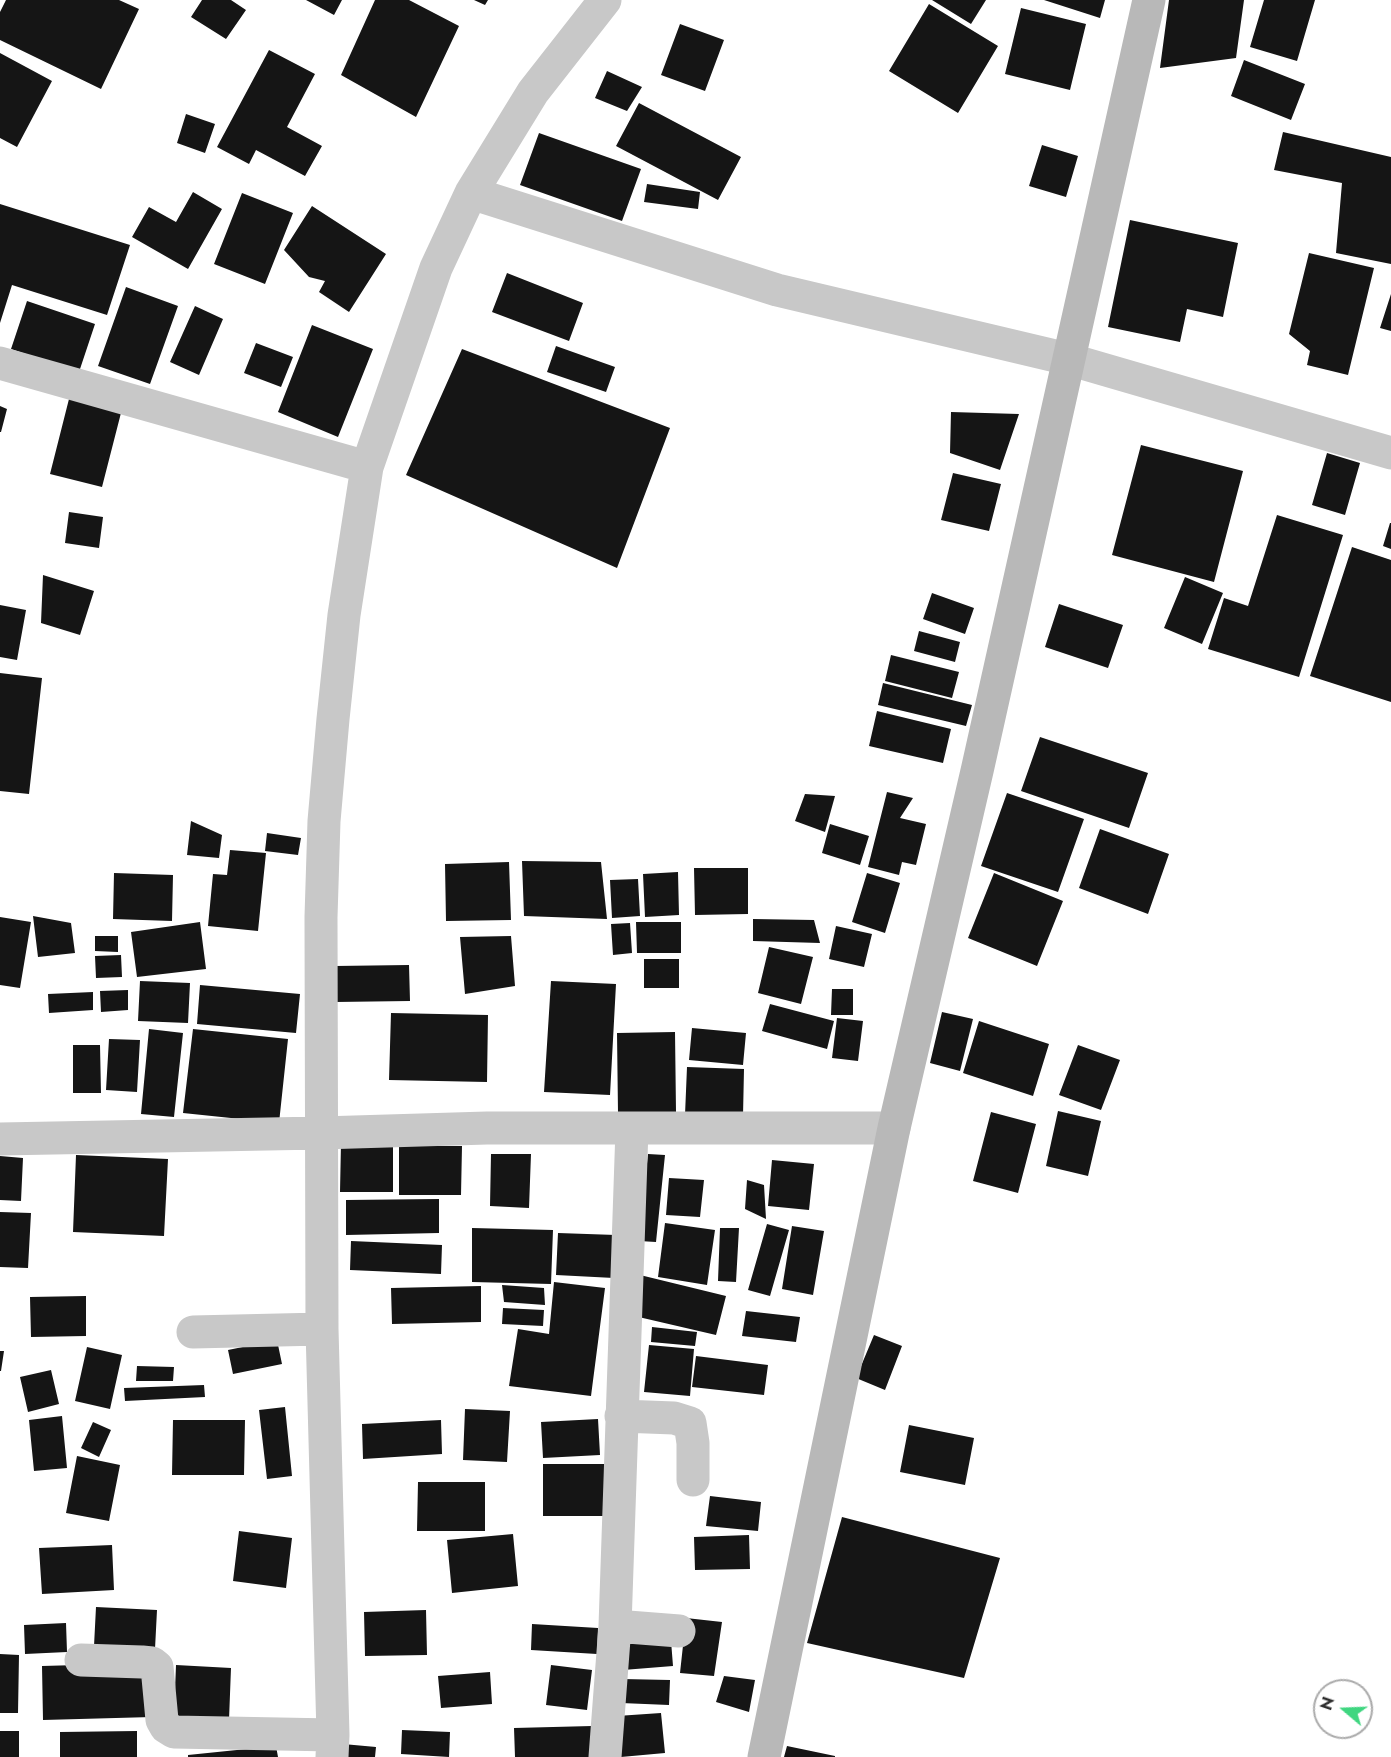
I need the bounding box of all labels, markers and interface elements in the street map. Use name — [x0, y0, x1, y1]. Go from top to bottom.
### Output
north arrow — [1313, 1679, 1373, 1739]
text: N — [1314, 1694, 1340, 1713]

